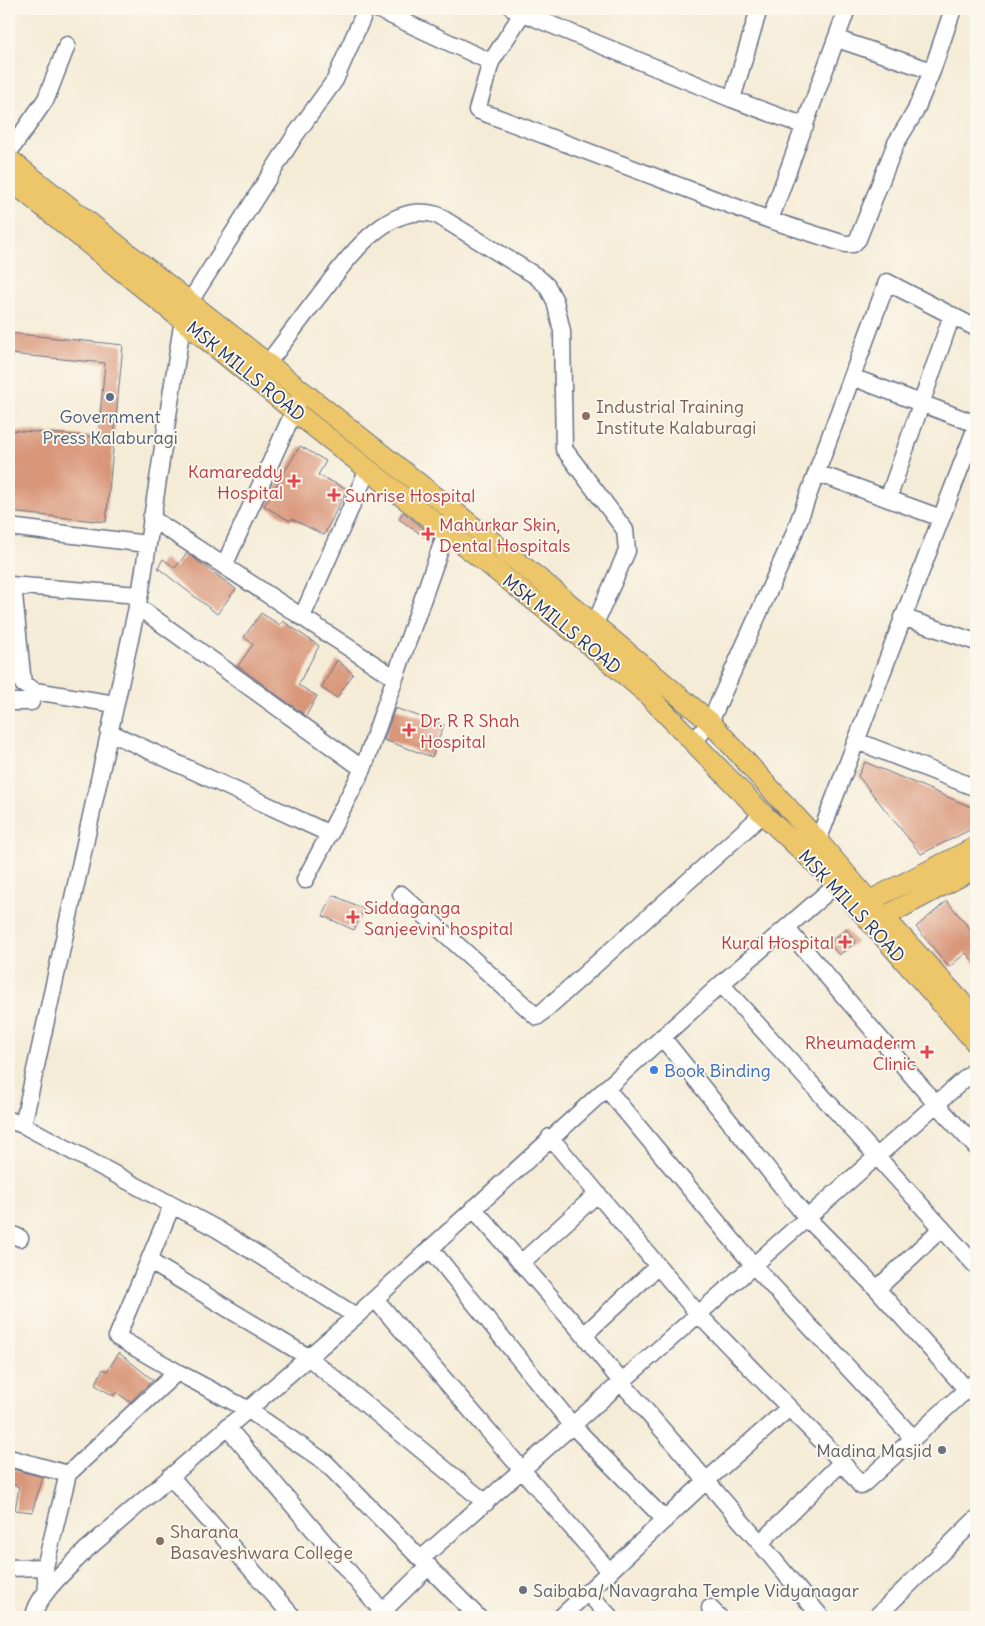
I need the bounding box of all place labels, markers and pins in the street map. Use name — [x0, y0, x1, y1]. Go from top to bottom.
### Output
marker: Government Press Kalaburagi — [104, 391, 116, 403]
place label: Industrial Training Institute Kalaburagi — [596, 395, 756, 439]
place label: Government Press Kalaburagi — [42, 405, 178, 449]
marker: Industrial Training Institute Kalaburagi — [580, 410, 592, 422]
place label: Kamareddy Hospital — [188, 460, 283, 504]
marker: Kamareddy Hospital — [287, 474, 301, 488]
place label: Sunrise Hospital — [345, 484, 475, 507]
marker: Sunrise Hospital — [327, 488, 341, 502]
place label: Mahurkar Skin, Dental Hospitals — [439, 513, 570, 557]
marker: Mahurkar Skin, Dental Hospitals — [421, 527, 435, 541]
place label: Dr. R R Shah Hospital — [420, 709, 520, 753]
marker: Dr. R R Shah Hospital — [402, 723, 416, 737]
place label: Siddaganga Sanjeevini hospital — [364, 896, 513, 940]
marker: Siddaganga Sanjeevini hospital — [346, 910, 360, 924]
place label: Kural Hospital — [721, 931, 834, 954]
marker: Kural Hospital — [838, 935, 852, 949]
place label: Rheumaderm Clinic — [805, 1031, 916, 1075]
marker: Rheumaderm Clinic — [920, 1045, 934, 1059]
place label: Book Binding — [664, 1059, 771, 1082]
marker: Book Binding — [648, 1064, 660, 1076]
place label: Madina Masjid — [816, 1439, 932, 1462]
marker: Madina Masjid — [936, 1444, 948, 1456]
place label: Sharana Basaveshwara College — [170, 1520, 353, 1564]
marker: Sharana Basaveshwara College — [154, 1535, 166, 1547]
place label: Saibaba/ Navagraha Temple Vidyanagar — [533, 1579, 860, 1602]
marker: Saibaba/ Navagraha Temple Vidyanagar — [517, 1584, 529, 1596]

